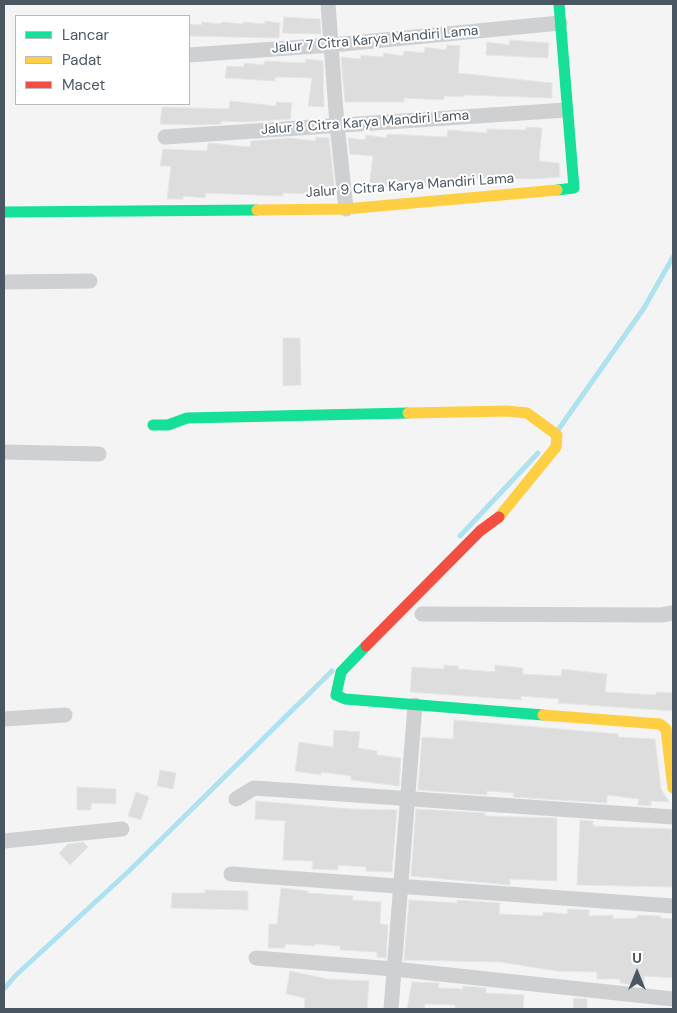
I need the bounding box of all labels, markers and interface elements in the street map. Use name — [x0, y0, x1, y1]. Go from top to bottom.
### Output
legend — [15, 15, 190, 105]
street label: Jalur 7 Citra Karya Mandiri Lama — [271, 23, 479, 57]
text: Lancar — [62, 25, 109, 45]
text: Padat — [62, 50, 102, 70]
text: Macet — [62, 75, 106, 95]
street label: Jalur 8 Citra Karya Mandiri Lama — [260, 107, 470, 139]
street label: Jalur 9 Citra Karya Mandiri Lama — [305, 170, 515, 202]
north arrow — [612, 948, 662, 998]
text: U — [632, 949, 642, 967]

